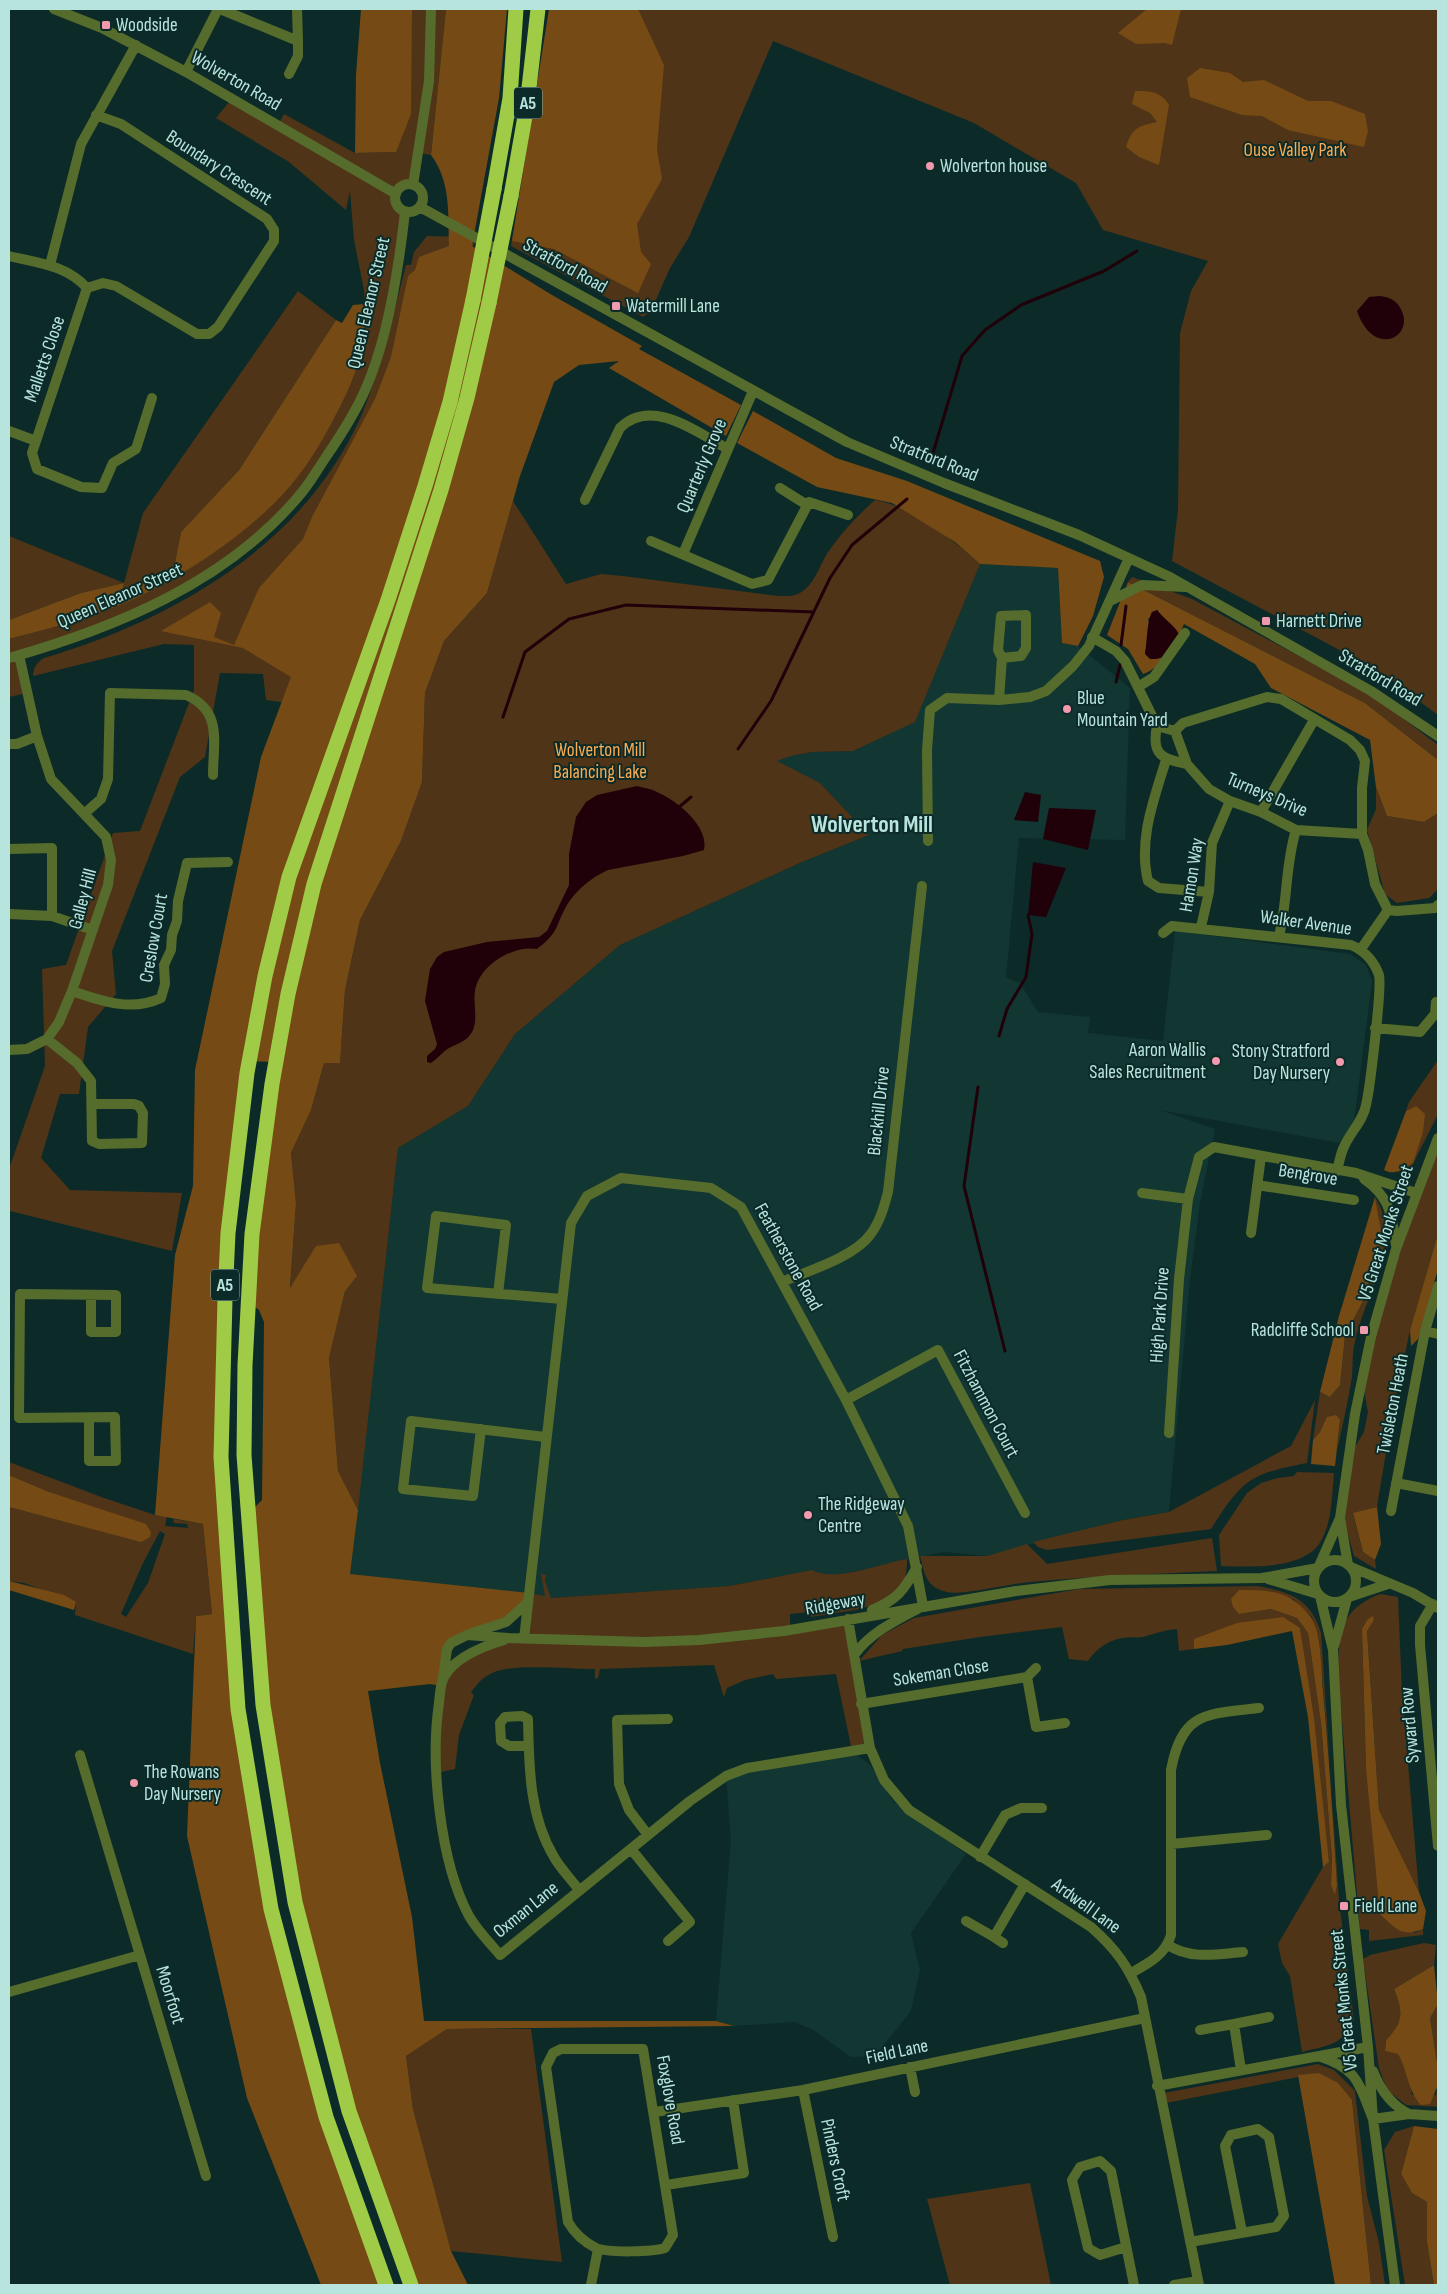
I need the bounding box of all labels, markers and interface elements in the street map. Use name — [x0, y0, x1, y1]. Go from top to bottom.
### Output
place label: Woodside — [116, 14, 178, 37]
marker: Woodside — [100, 19, 112, 31]
street label: Wolverton Road — [187, 46, 285, 116]
road number: A5 — [514, 88, 542, 119]
street label: Boundary Crescent — [162, 125, 276, 211]
park label: Ouse Valley Park — [1244, 139, 1347, 162]
place label: Wolverton house — [940, 155, 1047, 178]
marker: Wolverton house — [924, 160, 936, 172]
street label: Stratford Road — [519, 233, 611, 299]
street label: Queen Eleanor Street — [343, 235, 395, 371]
place label: Watermill Lane — [626, 295, 720, 318]
marker: Watermill Lane — [610, 300, 622, 312]
street label: Malletts Close — [20, 313, 70, 405]
street label: Quarterly Grove — [672, 415, 732, 517]
street label: Stratford Road — [887, 431, 981, 487]
street label: Queen Eleanor Street — [54, 558, 186, 634]
place label: Harnett Drive — [1276, 610, 1362, 633]
marker: Harnett Drive — [1260, 615, 1272, 627]
street label: Stratford Road — [1334, 644, 1426, 712]
place label: Blue Mountain Yard — [1077, 687, 1168, 732]
marker: Blue Mountain Yard — [1061, 703, 1073, 715]
park label: Wolverton Mill Balancing Lake — [553, 739, 647, 784]
street label: Turneys Drive — [1223, 768, 1311, 822]
district label: Wolverton Mill — [811, 810, 933, 839]
street label: Hamon Way — [1175, 836, 1209, 914]
street label: Galley Hill — [64, 866, 102, 932]
street label: Creslow Court — [135, 891, 173, 984]
street label: Walker Avenue — [1259, 905, 1353, 941]
place label: Aaron Wallis Sales Recruitment — [1089, 1039, 1206, 1084]
place label: Stony Stratford Day Nursery — [1232, 1040, 1331, 1085]
marker: Aaron Wallis Sales Recruitment — [1210, 1055, 1222, 1067]
marker: Stony Stratford Day Nursery — [1334, 1056, 1346, 1068]
street label: Blackhill Drive — [863, 1065, 895, 1157]
street label: Bengrove — [1277, 1159, 1339, 1191]
street label: V5 Great Monks Street — [1353, 1162, 1419, 1304]
street label: Featherstone Road — [749, 1199, 827, 1315]
street label: High Park Drive — [1145, 1266, 1175, 1364]
road number: A5 — [211, 1270, 239, 1300]
place label: Radcliffe School — [1251, 1319, 1354, 1342]
marker: Radcliffe School — [1358, 1324, 1370, 1336]
street label: Fitzhammon Court — [948, 1346, 1024, 1462]
street label: Twisleton Heath — [1372, 1352, 1414, 1456]
place label: The Ridgeway Centre — [818, 1493, 905, 1538]
marker: The Ridgeway Centre — [802, 1509, 814, 1521]
street label: Ridgeway — [803, 1587, 867, 1621]
street label: Sokeman Close — [892, 1654, 990, 1692]
street label: Syward Row — [1395, 1686, 1425, 1764]
place label: The Rowans Day Nursery — [144, 1761, 222, 1806]
marker: The Rowans Day Nursery — [128, 1777, 140, 1789]
street label: Ardwell Lane — [1046, 1873, 1125, 1939]
street label: Oxman Lane — [489, 1877, 563, 1943]
place label: Field Lane — [1354, 1895, 1417, 1918]
marker: Field Lane — [1338, 1900, 1350, 1912]
street label: V5 Great Monks Street — [1325, 1928, 1363, 2072]
street label: Moorfoot — [150, 1963, 190, 2027]
street label: Field Lane — [864, 2034, 930, 2070]
street label: Foxglove Road — [651, 2054, 689, 2146]
street label: Pinders Croft — [815, 2117, 855, 2203]

